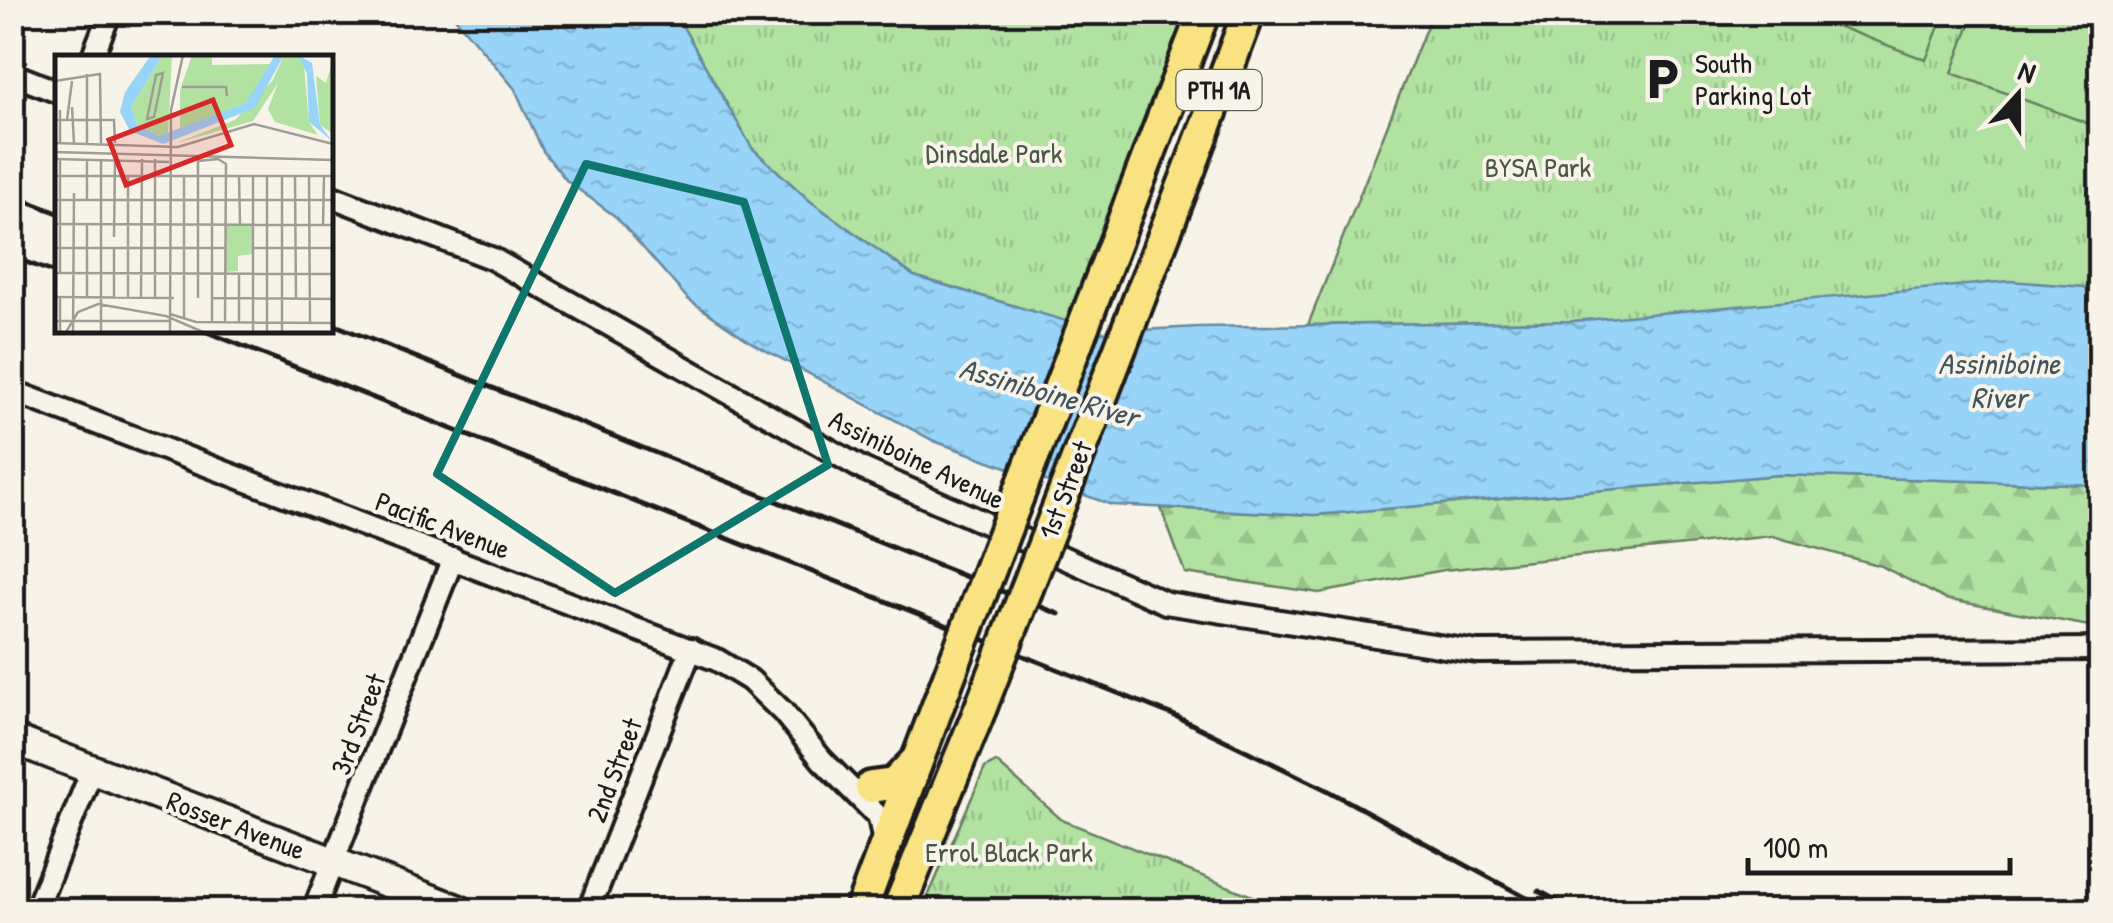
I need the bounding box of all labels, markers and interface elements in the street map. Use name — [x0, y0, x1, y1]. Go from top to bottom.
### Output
place label: South Parking Lot — [1695, 44, 1811, 114]
north arrow — [1968, 45, 2068, 145]
text: N — [2013, 51, 2041, 92]
inset map — [55, 55, 332, 332]
parking icon: South Parking Lot — [1638, 55, 1686, 103]
road number: PTH 1A — [1176, 70, 1262, 110]
park label: Dinsdale Park — [926, 134, 1063, 172]
park label: BYSA Park — [1485, 148, 1592, 186]
water label: Assiniboine River — [1938, 343, 2061, 417]
water label: Assiniboine River — [955, 347, 1147, 438]
street label: Assiniboine Avenue — [823, 400, 1011, 518]
street label: 1st Street — [1029, 435, 1101, 545]
street label: Pacific Avenue — [370, 482, 516, 568]
street label: 3rd Street — [321, 667, 395, 780]
street label: 2nd Street — [577, 712, 651, 827]
street label: Rosser Avenue — [162, 781, 310, 869]
scale bar — [1748, 813, 2010, 875]
text: 100 m — [1763, 827, 1828, 867]
park label: Errol Black Park — [925, 833, 1093, 871]

